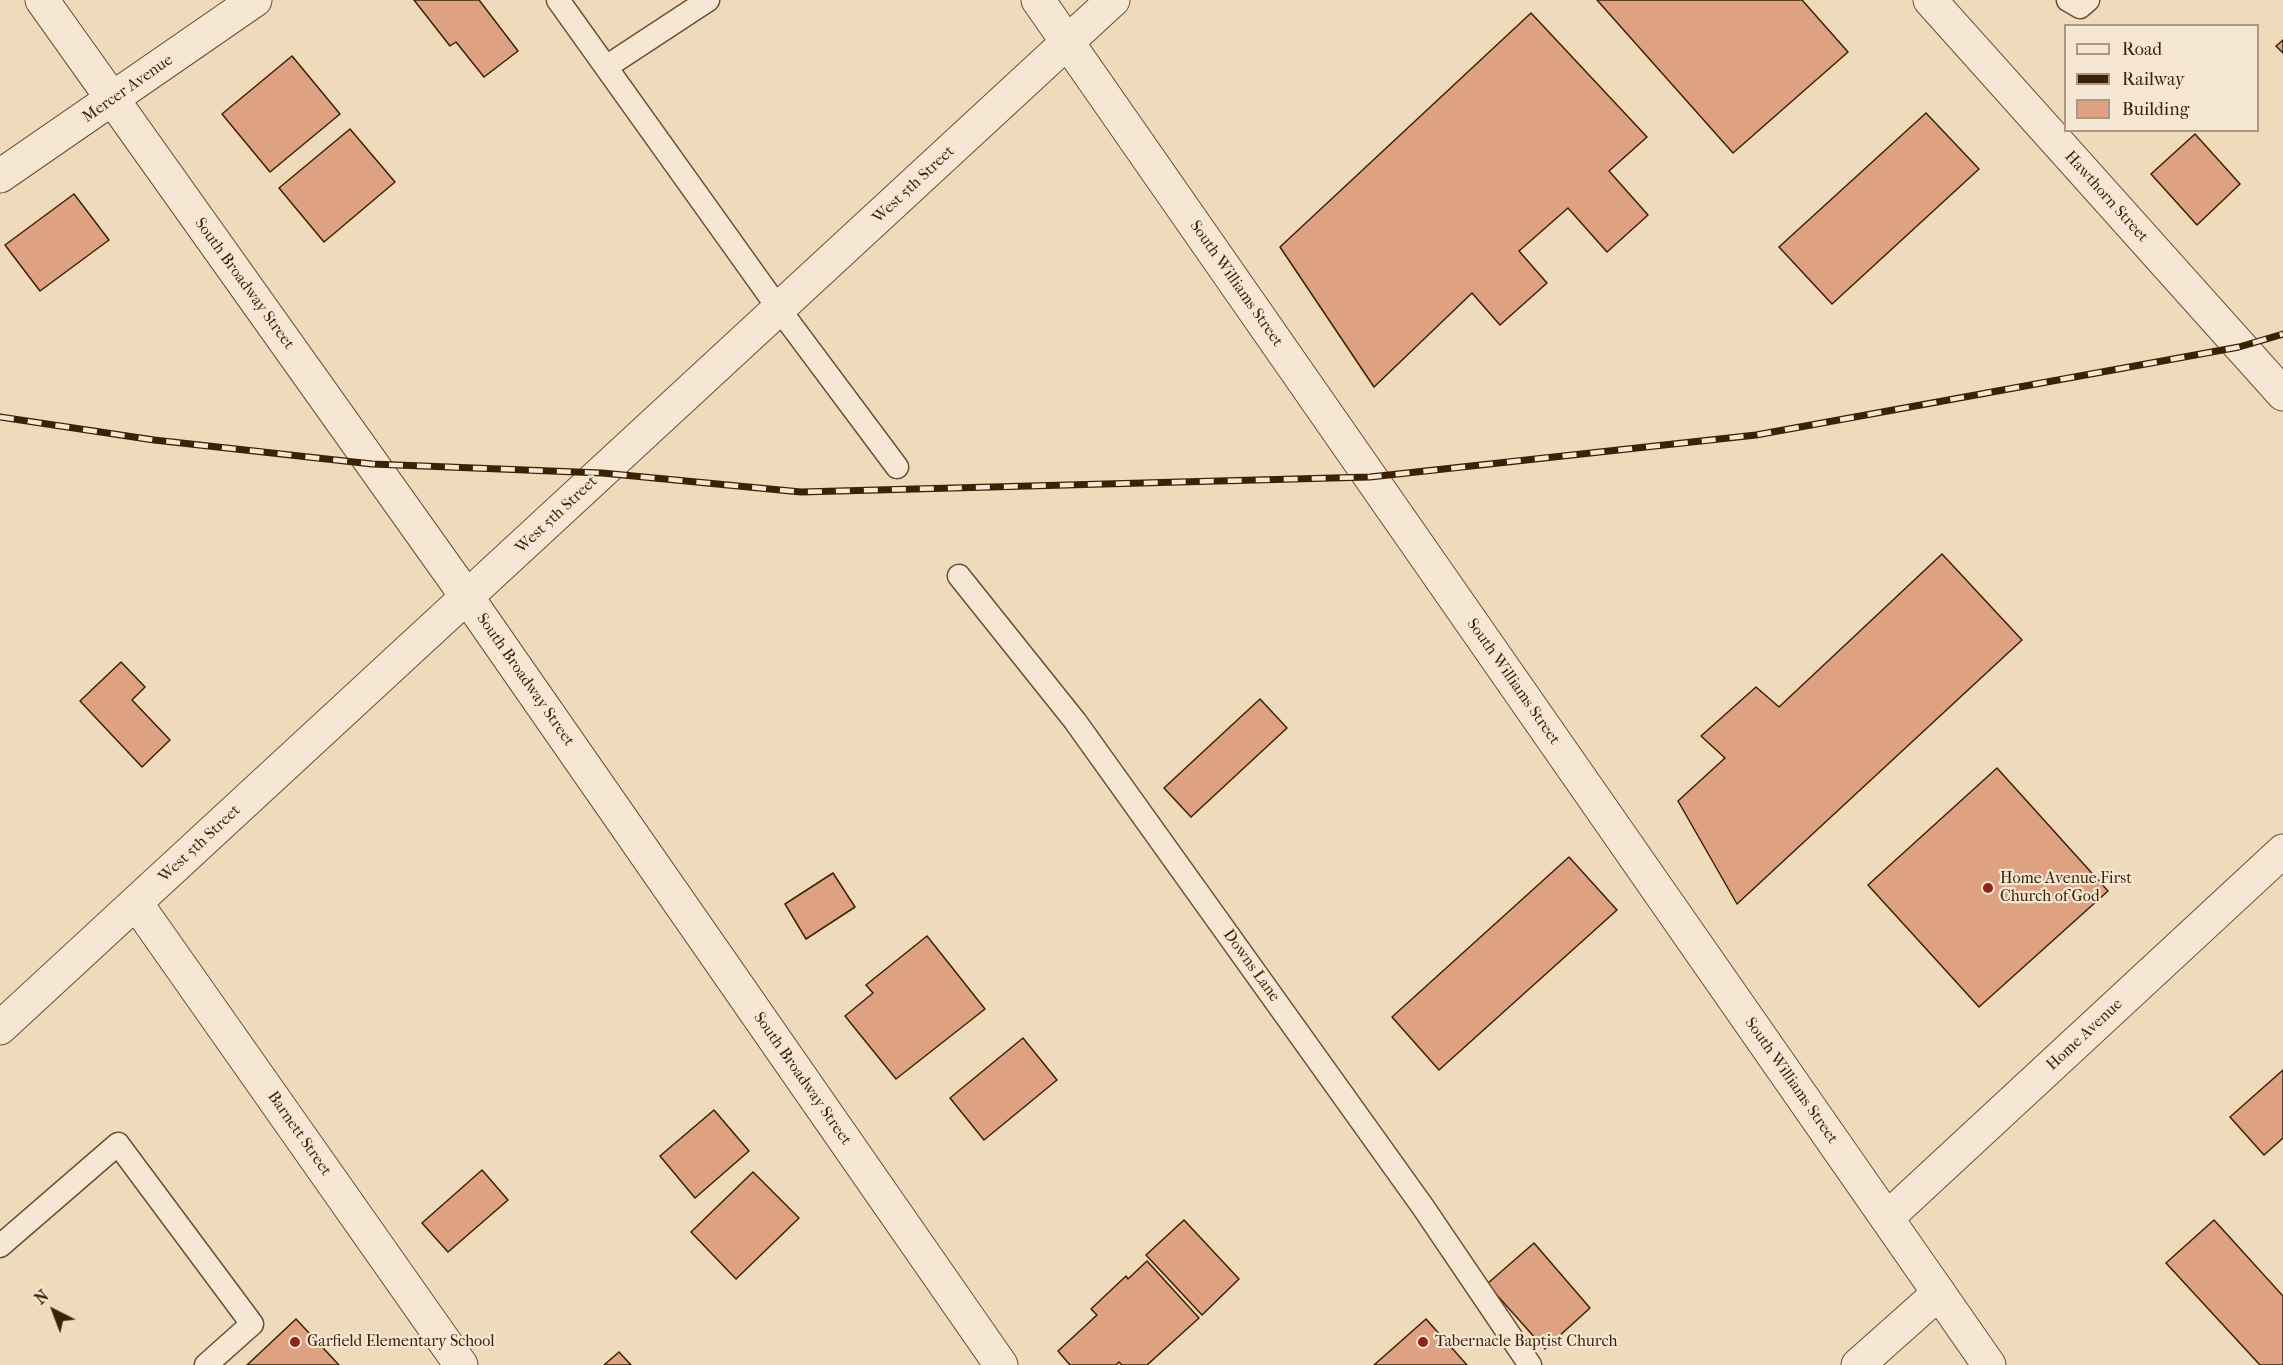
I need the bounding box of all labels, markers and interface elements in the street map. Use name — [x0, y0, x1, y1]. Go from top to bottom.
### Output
legend — [2064, 24, 2259, 132]
text: Road — [2122, 39, 2162, 60]
street label: Mercer Avenue — [79, 51, 177, 127]
text: Railway — [2122, 69, 2185, 90]
text: Building — [2122, 99, 2189, 120]
street label: West 5th Street — [869, 142, 959, 228]
street label: Hawthorn Street — [2060, 147, 2152, 247]
street label: South Broadway Street — [190, 215, 298, 353]
street label: South Williams Street — [1185, 217, 1287, 351]
street label: West 5th Street — [512, 472, 602, 558]
street label: South Broadway Street — [472, 610, 578, 750]
street label: South Williams Street — [1462, 615, 1564, 749]
street label: West 5th Street — [155, 801, 245, 887]
place label: Home Avenue First Church of God — [2000, 869, 2132, 907]
marker: Home Avenue First Church of God — [1981, 881, 1995, 895]
street label: Downs Lane — [1218, 926, 1284, 1006]
street label: Home Avenue — [2043, 995, 2127, 1075]
street label: South Broadway Street — [749, 1009, 855, 1149]
street label: South Williams Street — [1740, 1014, 1842, 1148]
street label: Barnett Street — [263, 1088, 335, 1180]
north arrow — [24, 1281, 84, 1341]
text: N — [31, 1286, 52, 1308]
place label: Garfield Elementary School — [307, 1332, 495, 1352]
place label: Tabernacle Baptist Church — [1435, 1332, 1618, 1352]
marker: Garfield Elementary School — [288, 1335, 302, 1349]
marker: Tabernacle Baptist Church — [1416, 1335, 1430, 1349]

